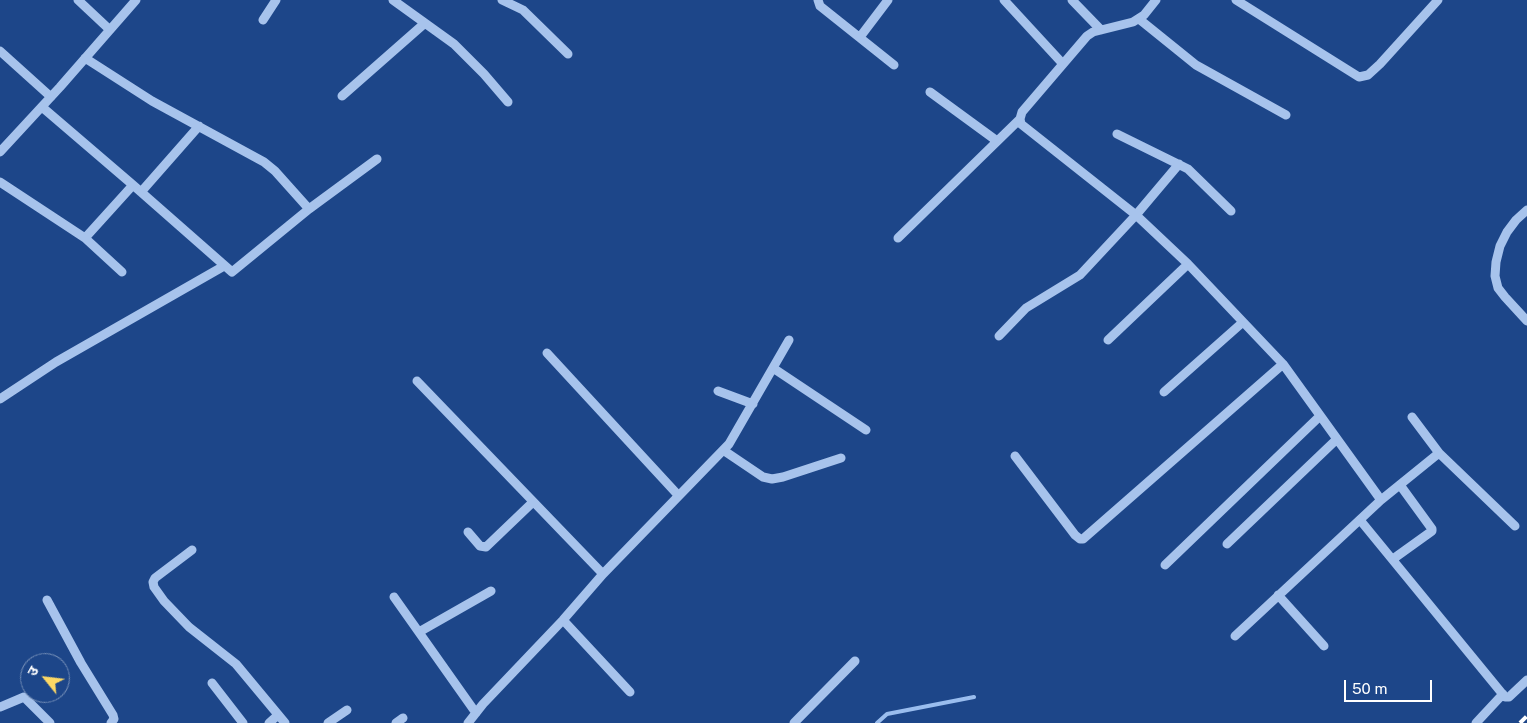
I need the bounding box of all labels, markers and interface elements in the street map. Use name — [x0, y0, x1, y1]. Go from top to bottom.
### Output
north arrow — [20, 653, 70, 703]
text: उ — [24, 664, 42, 679]
scale bar — [1347, 670, 1434, 702]
text: 50 m — [1352, 680, 1387, 697]

